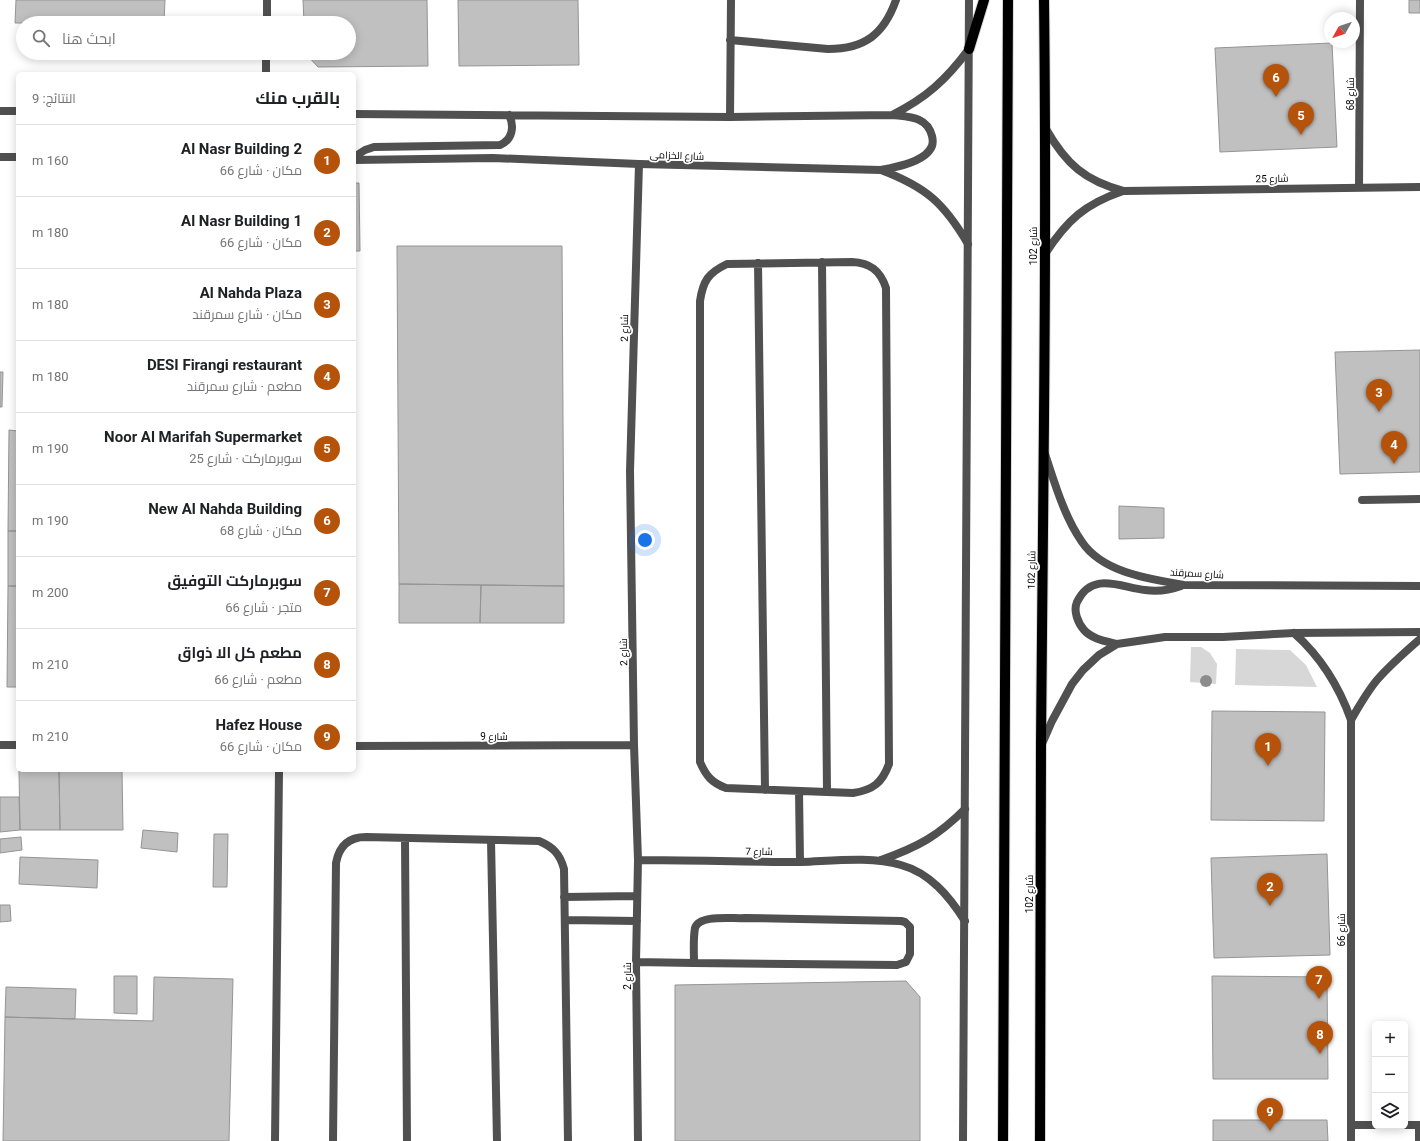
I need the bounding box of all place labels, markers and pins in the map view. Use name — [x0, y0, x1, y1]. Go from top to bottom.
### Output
pin: 6 — [1263, 64, 1289, 97]
pin: 5 — [1288, 102, 1314, 135]
pin: 3 — [1366, 379, 1392, 412]
pin: 4 — [1381, 431, 1407, 464]
pin: 1 — [1255, 733, 1281, 766]
pin: 2 — [1257, 873, 1283, 906]
pin: 7 — [1306, 966, 1332, 999]
pin: 8 — [1307, 1021, 1333, 1054]
pin: 9 — [1257, 1098, 1283, 1131]

